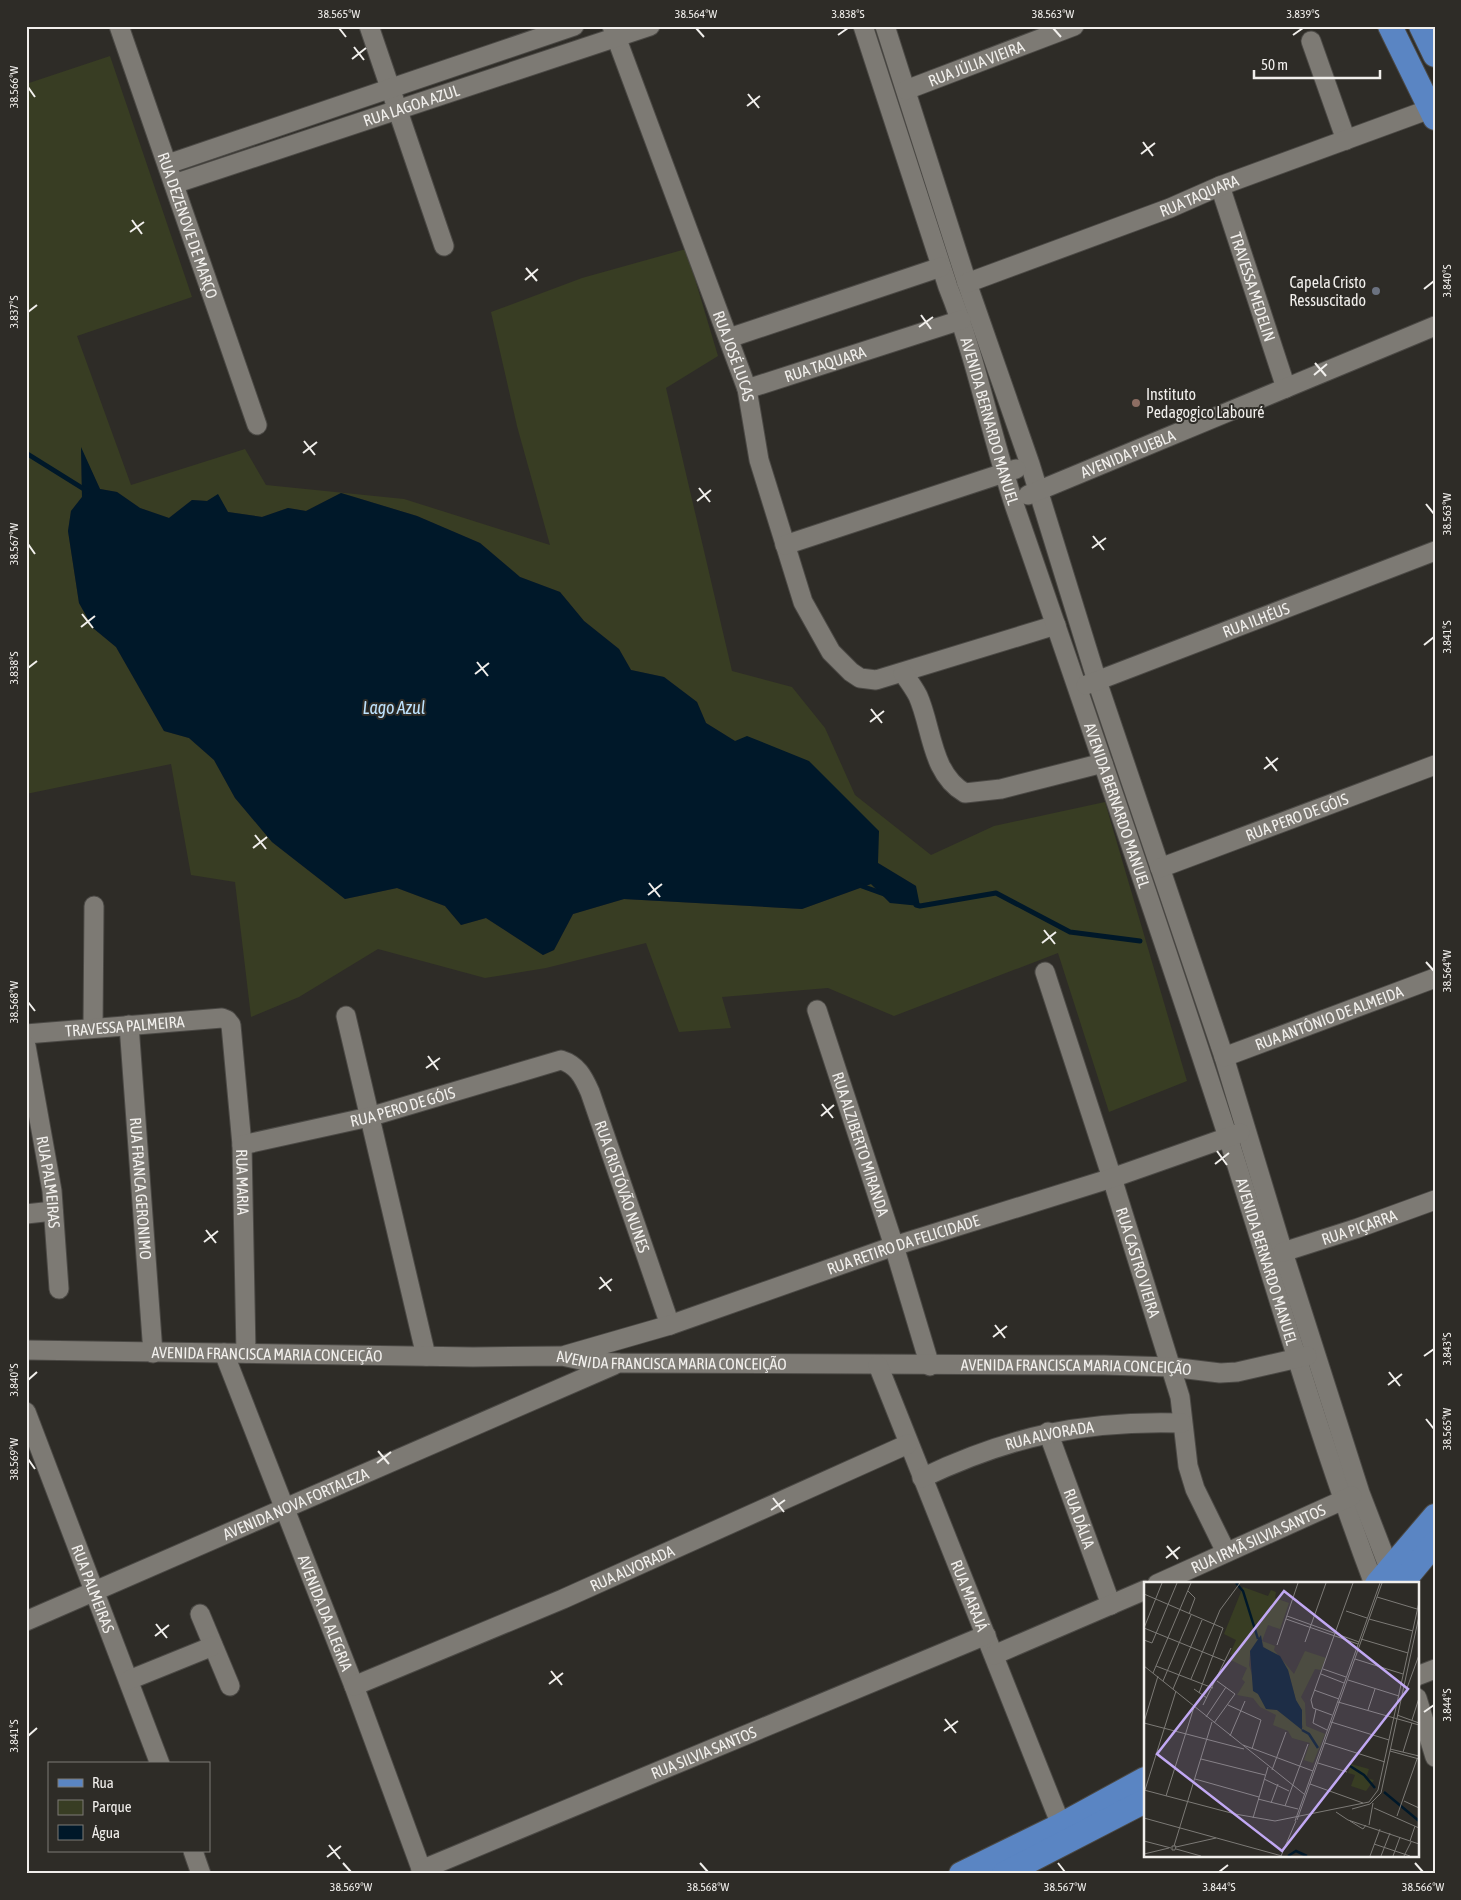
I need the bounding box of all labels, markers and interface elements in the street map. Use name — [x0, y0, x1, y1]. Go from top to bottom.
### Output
text: 38.565°W — [318, 7, 360, 21]
text: 38.564°W — [675, 7, 717, 21]
text: 3.838°S — [831, 7, 865, 21]
text: 38.563°W — [1032, 7, 1074, 21]
text: 3.839°S — [1286, 7, 1320, 21]
street label: RUA JÚLIA VIEIRA — [926, 37, 1027, 90]
scale bar — [1254, 48, 1380, 80]
text: 50 m — [1261, 56, 1288, 73]
text: 38.566°W — [7, 66, 21, 108]
street label: RUA LAGOA AZUL — [361, 81, 462, 130]
street label: RUA DEZENOVE DE MARÇO — [154, 150, 222, 301]
street label: RUA TAQUARA — [1157, 171, 1241, 220]
street label: TRAVESSA MEDELIN — [1227, 230, 1279, 344]
text: 3.840°S — [1440, 264, 1454, 298]
place label: Capela Cristo Ressuscitado — [1289, 273, 1366, 309]
marker: Capela Cristo Ressuscitado — [1370, 285, 1382, 297]
text: 3.837°S — [7, 295, 21, 329]
street label: RUA JOSÉ LUCAS — [710, 308, 758, 403]
street label: AVENIDA BERNARDO MANUEL — [957, 335, 1023, 508]
street label: RUA TAQUARA — [782, 342, 868, 385]
place label: Instituto Pedagogico Labouré — [1146, 385, 1265, 422]
marker: Instituto Pedagogico Labouré — [1130, 397, 1142, 409]
street label: AVENIDA PUEBLA — [1078, 426, 1178, 481]
text: 38.563°W — [1440, 493, 1454, 535]
text: 38.567°W — [7, 523, 21, 565]
street label: RUA ILHÉUS — [1220, 599, 1292, 641]
text: 3.841°S — [1440, 620, 1454, 654]
text: 3.838°S — [7, 651, 21, 685]
water label: Lago Azul — [362, 697, 426, 718]
street label: AVENIDA BERNARDO MANUEL — [1081, 720, 1154, 891]
street label: RUA PERO DE GÓIS — [1243, 789, 1351, 844]
text: 38.564°W — [1440, 950, 1454, 992]
text: 38.568°W — [7, 981, 21, 1023]
street label: RUA ANTÔNIO DE ALMEIDA — [1252, 982, 1405, 1054]
street label: TRAVESSA PALMEIRA — [64, 1012, 185, 1040]
street label: RUA ALZIBERTO MIRANDA — [829, 1070, 893, 1219]
street label: RUA PERO DE GÓIS — [348, 1083, 457, 1130]
street label: RUA FRANCA GERONIMO — [127, 1117, 155, 1260]
street label: RUA CRISTÓVÃO NUNES — [591, 1118, 653, 1255]
street label: RUA PALMEIRAS — [33, 1134, 64, 1229]
street label: RUA MARIA — [233, 1149, 252, 1215]
street label: AVENIDA BERNARDO MANUEL — [1233, 1176, 1301, 1348]
street label: RUA CASTRO VIEIRA — [1113, 1205, 1164, 1320]
street label: RUA PIÇARRA — [1319, 1206, 1399, 1248]
street label: RUA RETIRO DA FELICIDADE — [825, 1211, 982, 1278]
text: 3.843°S — [1440, 1332, 1454, 1366]
street label: AVENIDA FRANCISCA MARIA CONCEIÇÃO — [151, 1343, 382, 1365]
street label: AVENIDA FRANCISCA MARIA CONCEIÇÃO — [556, 1347, 787, 1374]
street label: AVENIDA FRANCISCA MARIA CONCEIÇÃO — [961, 1355, 1193, 1378]
text: 3.840°S — [7, 1363, 21, 1397]
text: 38.565°W — [1440, 1408, 1454, 1450]
street label: RUA ALVORADA — [1003, 1417, 1095, 1453]
text: 38.569°W — [7, 1438, 21, 1480]
street label: AVENIDA NOVA FORTALEZA — [220, 1464, 371, 1543]
street label: RUA DÁLIA — [1060, 1486, 1099, 1551]
street label: RUA IRMÃ SILVIA SANTOS — [1188, 1500, 1328, 1576]
street label: RUA ALVORADA — [587, 1541, 677, 1595]
street label: RUA PALMEIRAS — [68, 1542, 118, 1636]
street label: AVENIDA DA ALEGRIA — [295, 1552, 356, 1674]
street label: RUA MARAJÁ — [947, 1557, 992, 1634]
inset map — [1144, 1582, 1418, 1858]
text: 3.844°S — [1440, 1688, 1454, 1722]
text: 3.841°S — [7, 1719, 21, 1753]
street label: RUA SILVIA SANTOS — [648, 1722, 759, 1782]
legend — [48, 1762, 210, 1852]
text: Rua — [92, 1774, 114, 1791]
text: Parque — [92, 1798, 132, 1815]
text: Água — [92, 1824, 120, 1841]
text: 38.569°W — [330, 1880, 372, 1894]
text: 38.568°W — [687, 1880, 729, 1894]
text: 38.567°W — [1044, 1880, 1086, 1894]
text: 3.844°S — [1202, 1880, 1236, 1894]
text: 38.566°W — [1402, 1880, 1444, 1894]

